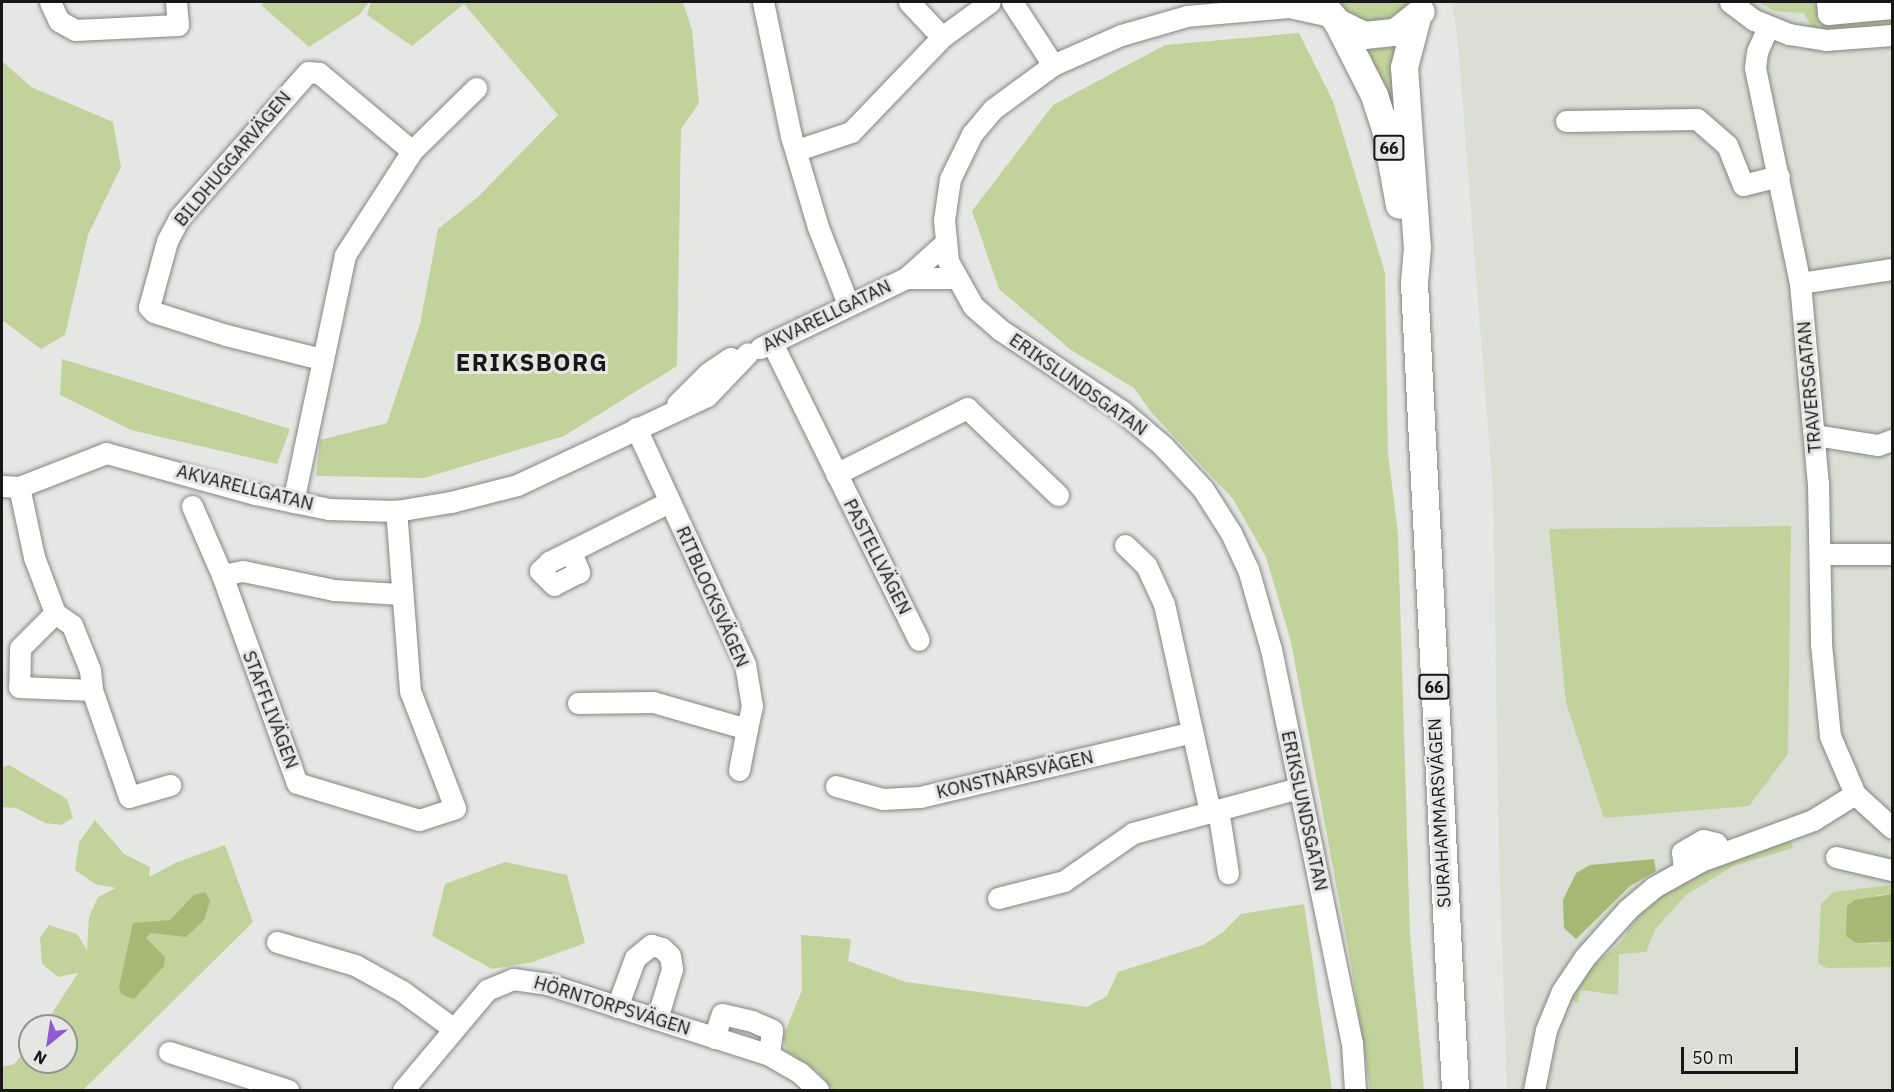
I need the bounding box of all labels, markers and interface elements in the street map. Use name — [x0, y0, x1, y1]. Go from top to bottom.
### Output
street label: BILDHUGGARVÄGEN — [170, 87, 296, 231]
road number: 66 — [1372, 135, 1406, 161]
street label: AKVARELLGATAN — [759, 276, 895, 356]
street label: TRAVERSGATAN — [1793, 320, 1827, 454]
street label: ERIKSLUNDSGATAN — [1005, 329, 1151, 441]
district label: ERIKSBORG — [456, 349, 608, 377]
street label: AKVARELLGATAN — [174, 461, 316, 515]
street label: PASTELLVÄGEN — [839, 496, 915, 618]
street label: RITBLOCKSVÄGEN — [671, 523, 753, 671]
street label: STAFFLIVÄGEN — [238, 648, 302, 772]
road number: 66 — [1418, 674, 1450, 700]
street label: SURAHAMMARSVÄGEN — [1424, 718, 1456, 908]
street label: ERIKSLUNDSGATAN — [1276, 729, 1332, 893]
street label: KONSTNÄRSVÄGEN — [934, 746, 1096, 804]
street label: HÖRNTORPSVÄGEN — [531, 972, 693, 1040]
north arrow — [18, 1014, 78, 1074]
scale bar — [1684, 1035, 1801, 1073]
text: N — [30, 1046, 50, 1069]
text: 50 m — [1692, 1046, 1734, 1069]

